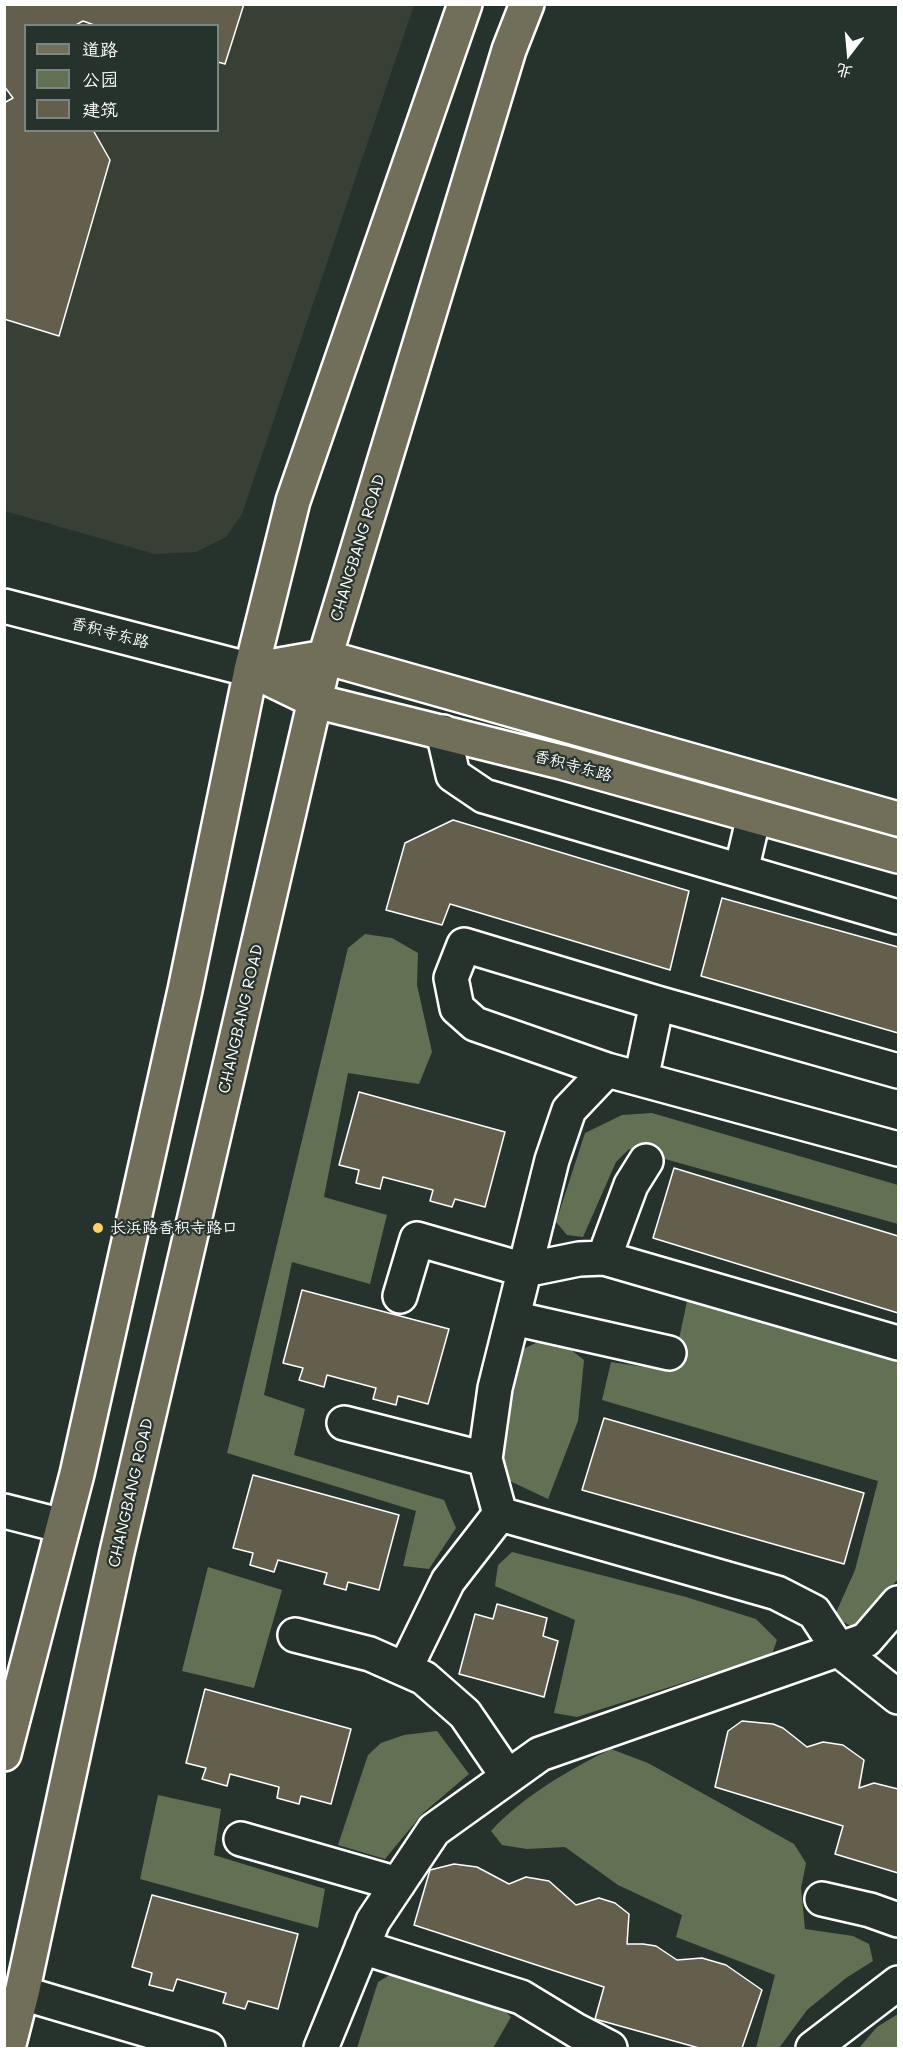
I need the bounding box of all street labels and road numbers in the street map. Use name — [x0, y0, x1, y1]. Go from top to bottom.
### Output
street label: CHANGBANG ROAD — [327, 472, 389, 624]
street label: 香积寺东路 — [69, 613, 151, 653]
street label: 香积寺东路 — [532, 746, 614, 786]
street label: CHANGBANG ROAD — [215, 943, 267, 1095]
street label: CHANGBANG ROAD — [105, 1417, 157, 1569]

